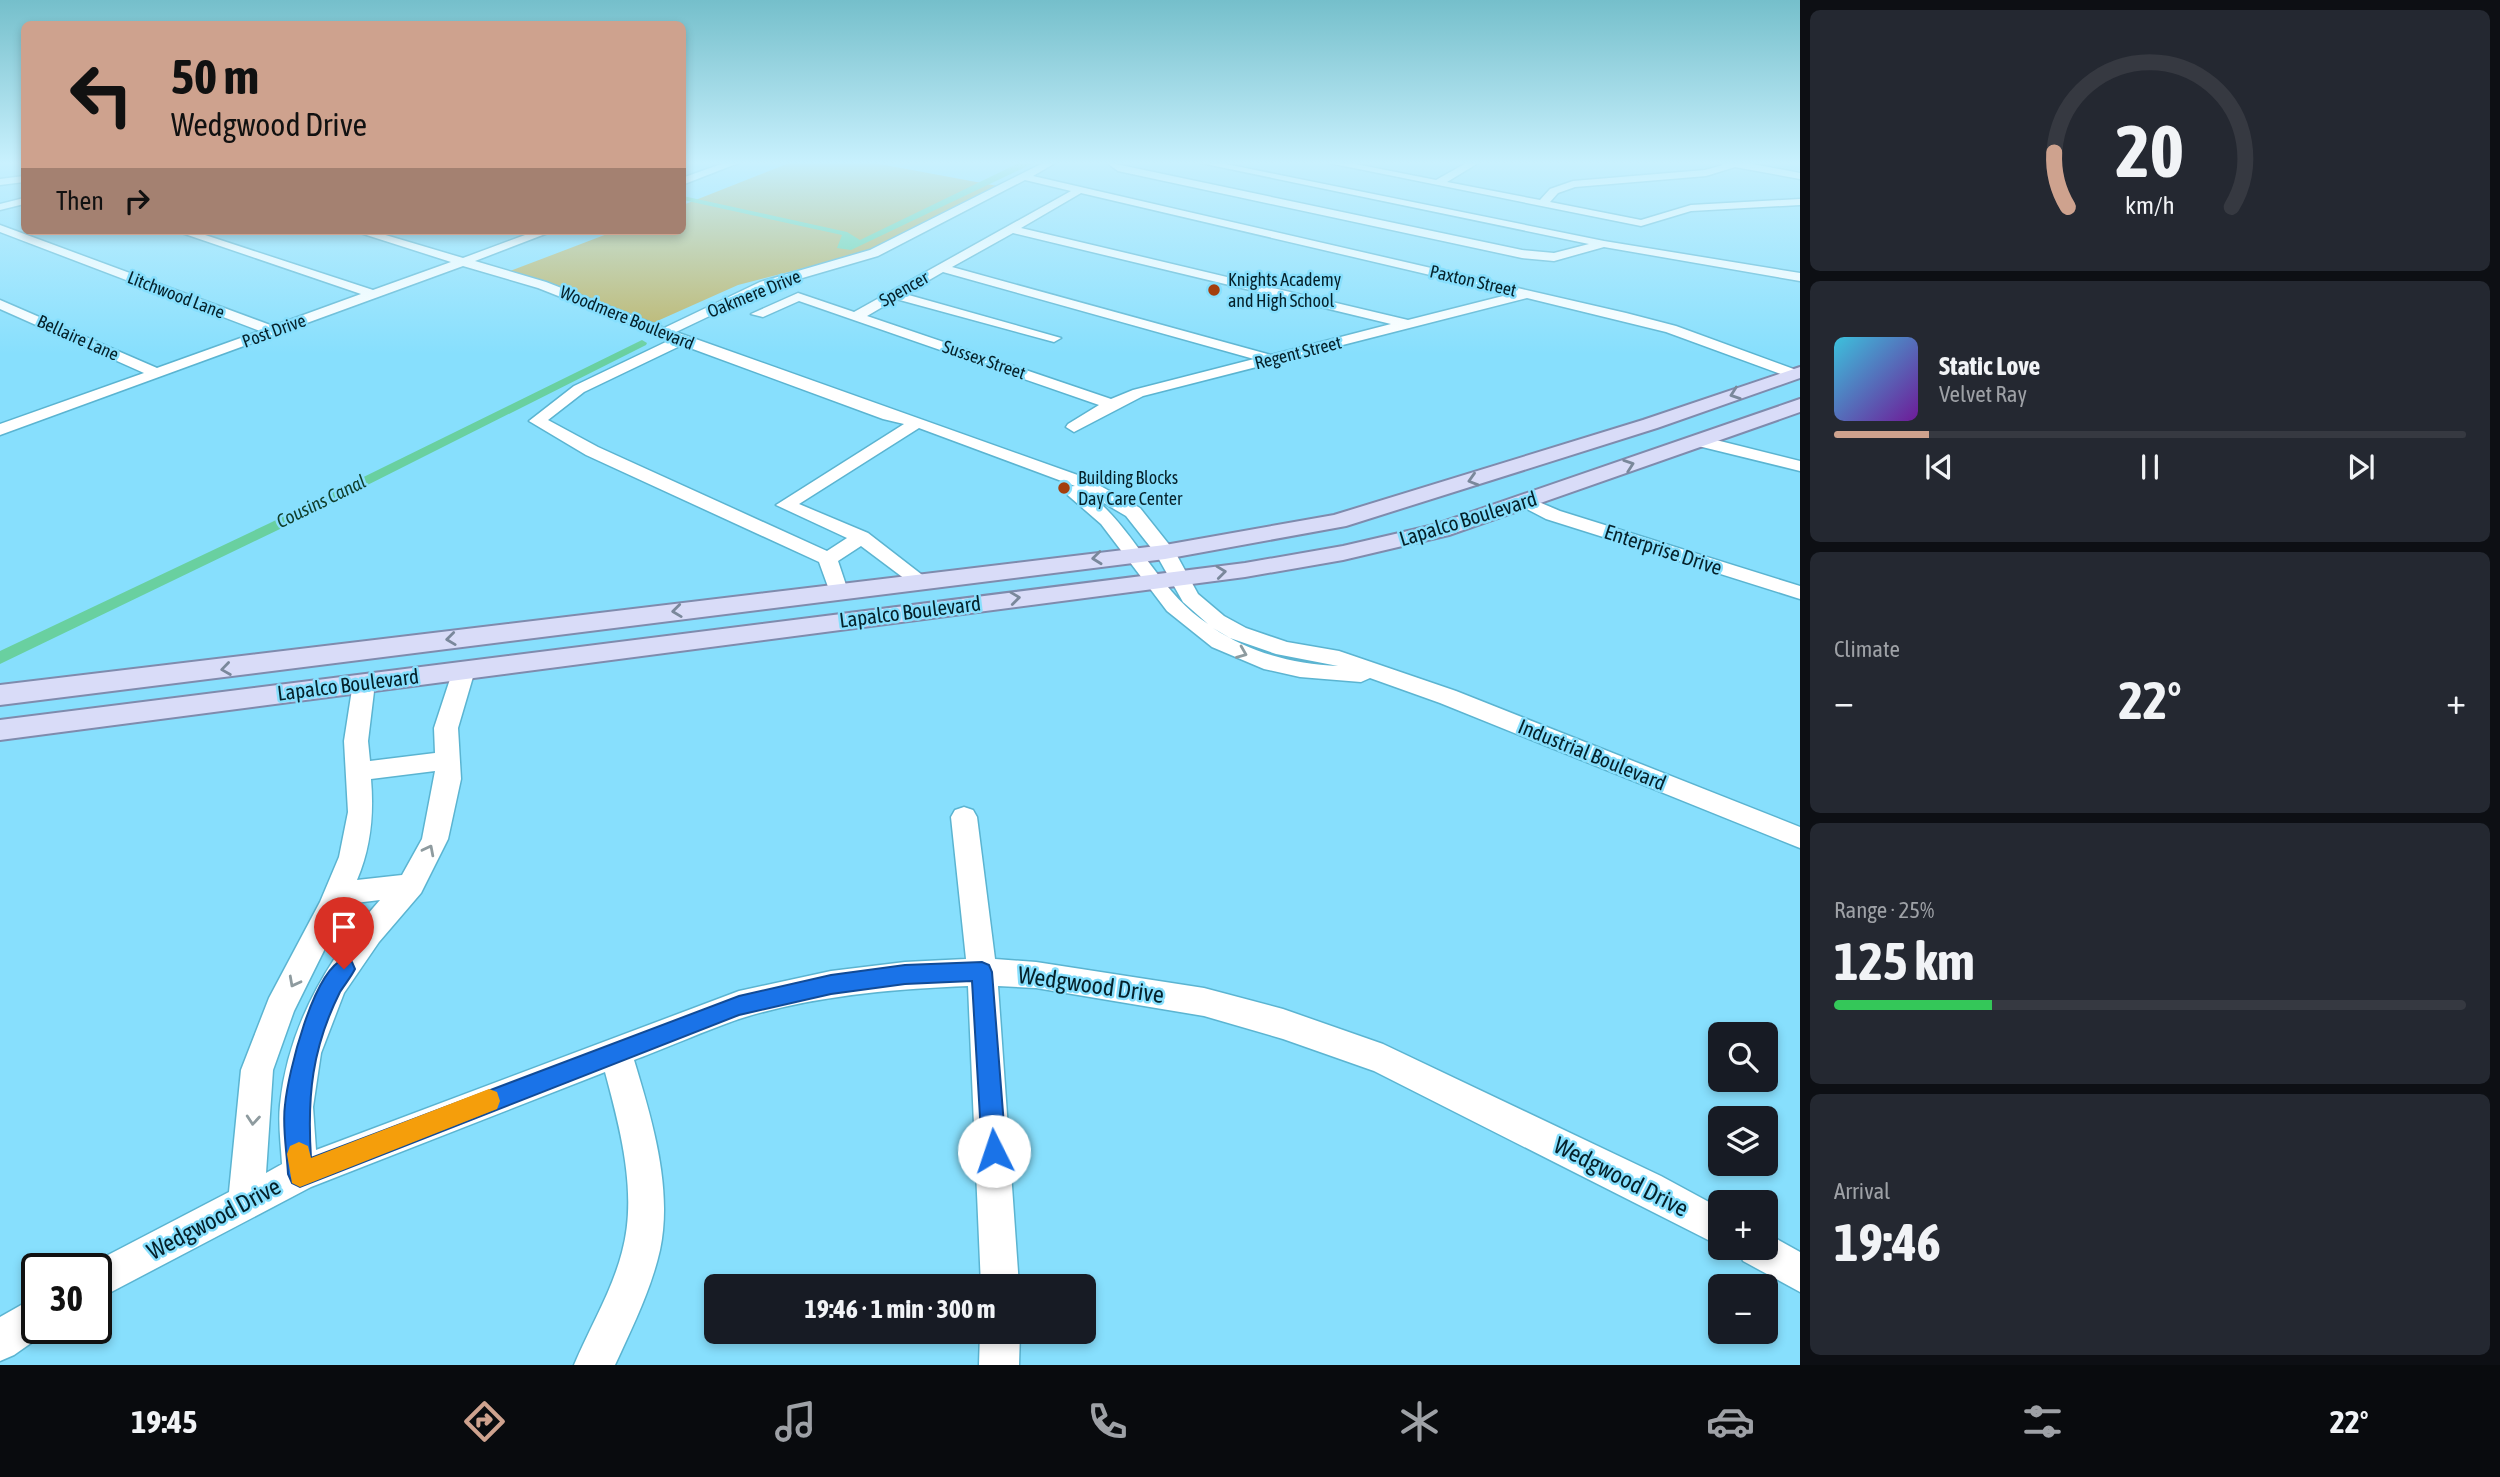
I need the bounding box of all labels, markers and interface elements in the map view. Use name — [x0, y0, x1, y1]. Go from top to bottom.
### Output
text: 50 m — [171, 48, 259, 104]
icon: left — [56, 49, 147, 140]
text: Wedgwood Drive — [171, 106, 367, 143]
text: 20 — [2116, 109, 2184, 192]
icon: right — [118, 182, 156, 220]
text: Then — [56, 186, 104, 216]
text: km/h — [2125, 190, 2175, 218]
street label: Paxton Street — [1428, 260, 1518, 301]
street label: Oakmere Drive — [704, 265, 804, 322]
street label: Litchwood Lane — [125, 266, 228, 323]
street label: Spencer — [875, 266, 933, 311]
place label: Knights Academy and High School — [1228, 269, 1341, 311]
street label: Woodmere Boulevard — [557, 281, 697, 354]
marker: Knights Academy and High School — [1206, 282, 1222, 298]
street label: Post Drive — [239, 309, 308, 352]
street label: Bellaire Lane — [34, 310, 122, 365]
street label: Regent Street — [1252, 332, 1343, 373]
street label: Sussex Street — [940, 336, 1028, 383]
text: Static Love — [1939, 351, 2040, 381]
text: Velvet Ray — [1939, 381, 2027, 407]
one-way arrow — [1730, 386, 1742, 401]
icon: previous — [1920, 448, 1958, 486]
icon: pause — [2131, 448, 2169, 486]
icon: next — [2342, 448, 2380, 486]
one-way arrow — [1623, 459, 1635, 474]
place label: Building Blocks Day Care Center — [1078, 467, 1183, 509]
water label: Cousins Canal — [273, 470, 369, 532]
one-way arrow — [1467, 472, 1479, 486]
marker: Building Blocks Day Care Center — [1056, 480, 1072, 496]
street label: Lapalco Boulevard — [1396, 486, 1539, 550]
street label: Enterprise Drive — [1601, 519, 1725, 579]
one-way arrow — [1091, 551, 1103, 566]
one-way arrow — [1215, 565, 1226, 580]
street label: Lapalco Boulevard — [838, 590, 982, 632]
one-way arrow — [1009, 591, 1021, 606]
one-way arrow — [671, 603, 683, 618]
one-way arrow — [445, 632, 457, 647]
text: Climate — [1834, 636, 1900, 662]
one-way arrow — [1236, 644, 1248, 658]
one-way arrow — [220, 661, 232, 676]
street label: Lapalco Boulevard — [276, 663, 420, 705]
text: 22° — [2118, 670, 2182, 730]
text: − — [1834, 679, 1854, 722]
text: + — [2446, 679, 2466, 722]
street label: Industrial Boulevard — [1515, 713, 1670, 795]
one-way arrow — [421, 845, 434, 858]
pin — [314, 897, 374, 969]
text: Range · 25% — [1834, 897, 1934, 923]
icon: arrive — [325, 908, 363, 946]
text: 125 km — [1834, 931, 1975, 991]
street label: Wedgwood Drive — [1016, 961, 1166, 1008]
one-way arrow — [288, 974, 302, 987]
map controls — [1708, 1022, 1778, 1344]
button: search — [1708, 1022, 1778, 1092]
button: layers — [1708, 1106, 1778, 1176]
position arrow — [957, 1114, 1031, 1188]
one-way arrow — [246, 1115, 261, 1126]
street label: Wedgwood Drive — [1550, 1131, 1693, 1222]
street label: Wedgwood Drive — [143, 1172, 285, 1265]
text: Arrival — [1834, 1178, 1890, 1204]
button: + — [1708, 1190, 1778, 1260]
text: 19:46 — [1834, 1212, 1941, 1272]
speed limit sign: 30 — [21, 1253, 112, 1344]
button: − — [1708, 1274, 1778, 1344]
text: 19:46 · 1 min · 300 m — [805, 1294, 995, 1324]
icon: directions — [460, 1397, 509, 1446]
icon: music — [771, 1397, 820, 1446]
icon: phone — [1083, 1397, 1132, 1446]
icon: climate — [1395, 1397, 1444, 1446]
icon: car — [1706, 1397, 1755, 1446]
icon: filters — [2018, 1397, 2067, 1446]
text: 19:45 — [131, 1403, 197, 1440]
text: 22° — [2330, 1403, 2369, 1440]

